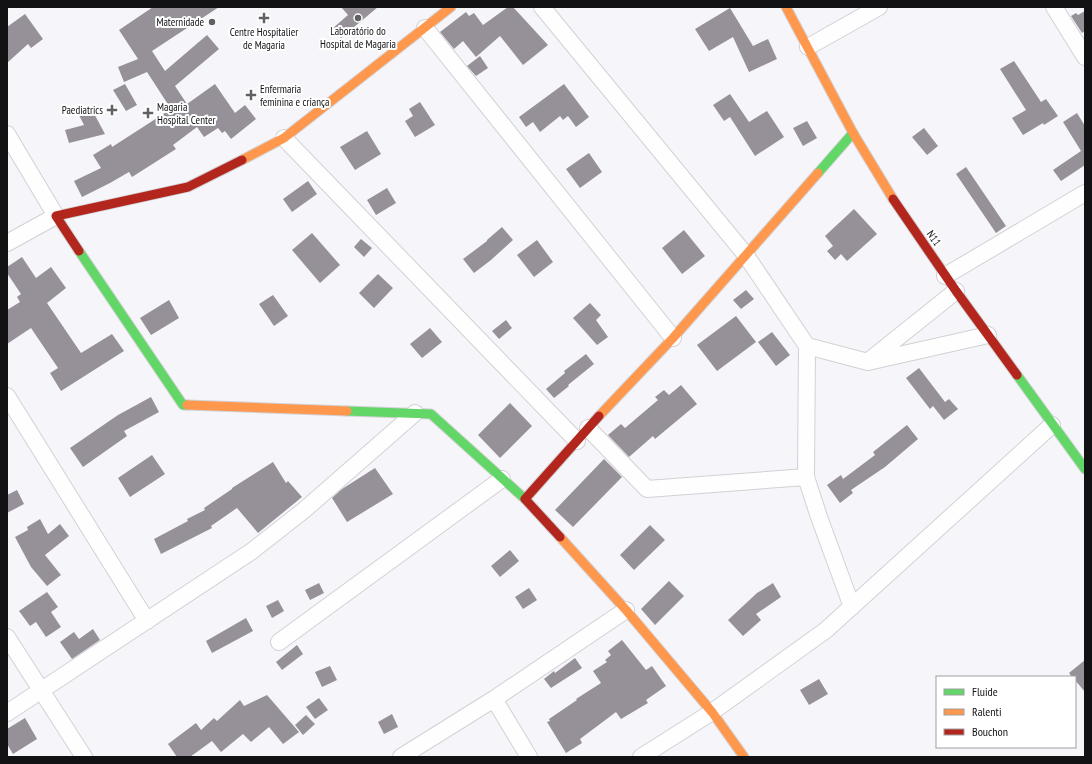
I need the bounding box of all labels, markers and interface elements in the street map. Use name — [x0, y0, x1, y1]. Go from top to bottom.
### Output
marker: Centre Hospitalier de Magaria — [258, 12, 270, 24]
marker: Laboratório do Hospital de Magaria — [353, 13, 363, 23]
place label: Maternidade — [156, 15, 204, 29]
marker: Maternidade — [207, 17, 217, 27]
place label: Laboratório do Hospital de Magaria — [320, 24, 396, 51]
place label: Centre Hospitalier de Magaria — [230, 25, 298, 52]
place label: Enfermaria feminina e criança — [260, 82, 329, 109]
marker: Enfermaria feminina e criança — [245, 89, 257, 101]
place label: Magaria Hospital Center — [157, 100, 215, 127]
place label: Paediatrics — [62, 103, 103, 117]
marker: Paediatrics — [106, 104, 118, 116]
marker: Magaria Hospital Center — [142, 107, 154, 119]
street label: N11 — [924, 228, 944, 249]
legend — [936, 676, 1076, 748]
text: Fluide — [972, 684, 998, 699]
text: Ralenti — [972, 704, 1001, 719]
text: Bouchon — [972, 724, 1008, 739]

